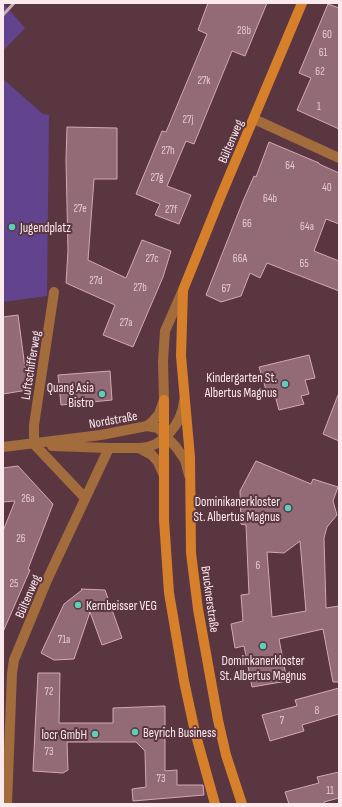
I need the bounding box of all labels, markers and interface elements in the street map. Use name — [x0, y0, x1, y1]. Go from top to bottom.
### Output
house number: 28b — [237, 24, 251, 37]
house number: 60 — [322, 28, 332, 41]
house number: 61 — [319, 46, 327, 59]
house number: 62 — [315, 65, 325, 78]
house number: 27k — [197, 74, 211, 87]
house number: 1 — [317, 100, 321, 113]
house number: 27j — [182, 113, 194, 126]
street label: Bültenweg — [215, 117, 247, 166]
house number: 27h — [161, 144, 175, 157]
house number: 64 — [285, 159, 295, 172]
house number: 27g — [151, 171, 164, 184]
house number: 40 — [322, 181, 332, 194]
house number: 64b — [263, 192, 278, 205]
house number: 27e — [73, 202, 87, 215]
house number: 27f — [165, 203, 178, 216]
house number: 66 — [242, 217, 252, 230]
place label: Jugendplatz — [19, 220, 71, 236]
house number: 64a — [300, 220, 314, 233]
marker: Jugendplatz — [7, 222, 17, 232]
house number: 27c — [145, 252, 159, 265]
house number: 66A — [233, 252, 247, 265]
house number: 65 — [299, 257, 309, 270]
house number: 27d — [89, 274, 103, 287]
house number: 27b — [133, 281, 147, 294]
house number: 67 — [221, 282, 231, 295]
house number: 27a — [119, 316, 133, 329]
street label: Luftschifferweg — [18, 329, 44, 401]
place label: Kindergarten St. Albertus Magnus — [204, 370, 277, 401]
marker: Kindergarten St. Albertus Magnus — [280, 379, 290, 389]
place label: Quang Asia Bistro — [47, 380, 94, 411]
marker: Quang Asia Bistro — [97, 389, 107, 399]
street label: Nordstraße — [88, 408, 139, 432]
house number: 26a — [21, 492, 35, 505]
place label: Dominikanerkloster St. Albertus Magnus — [193, 494, 280, 525]
marker: Dominikanerkloster St. Albertus Magnus — [283, 503, 293, 513]
house number: 26 — [16, 532, 26, 545]
house number: 6 — [256, 559, 261, 572]
street label: Brucknerstraße — [197, 565, 223, 634]
street label: Bültenweg — [12, 572, 44, 621]
house number: 25 — [10, 577, 18, 590]
place label: Kernbeisser VEG — [86, 598, 157, 614]
marker: Kernbeisser VEG — [73, 600, 83, 610]
house number: 71a — [58, 633, 70, 646]
marker: Dominkanerkloster St. Albertus Magnus — [258, 641, 268, 651]
place label: Dominkanerkloster St. Albertus Magnus — [220, 653, 307, 684]
house number: 72 — [45, 685, 54, 698]
house number: 8 — [315, 704, 320, 717]
house number: 7 — [280, 714, 285, 727]
place label: Beyrich Business — [143, 725, 217, 741]
place label: locr GmbH — [41, 727, 87, 743]
marker: Beyrich Business — [130, 727, 140, 737]
marker: locr GmbH — [90, 729, 100, 739]
house number: 73 — [44, 745, 54, 758]
house number: 73 — [156, 772, 166, 785]
house number: 11 — [326, 784, 334, 797]

